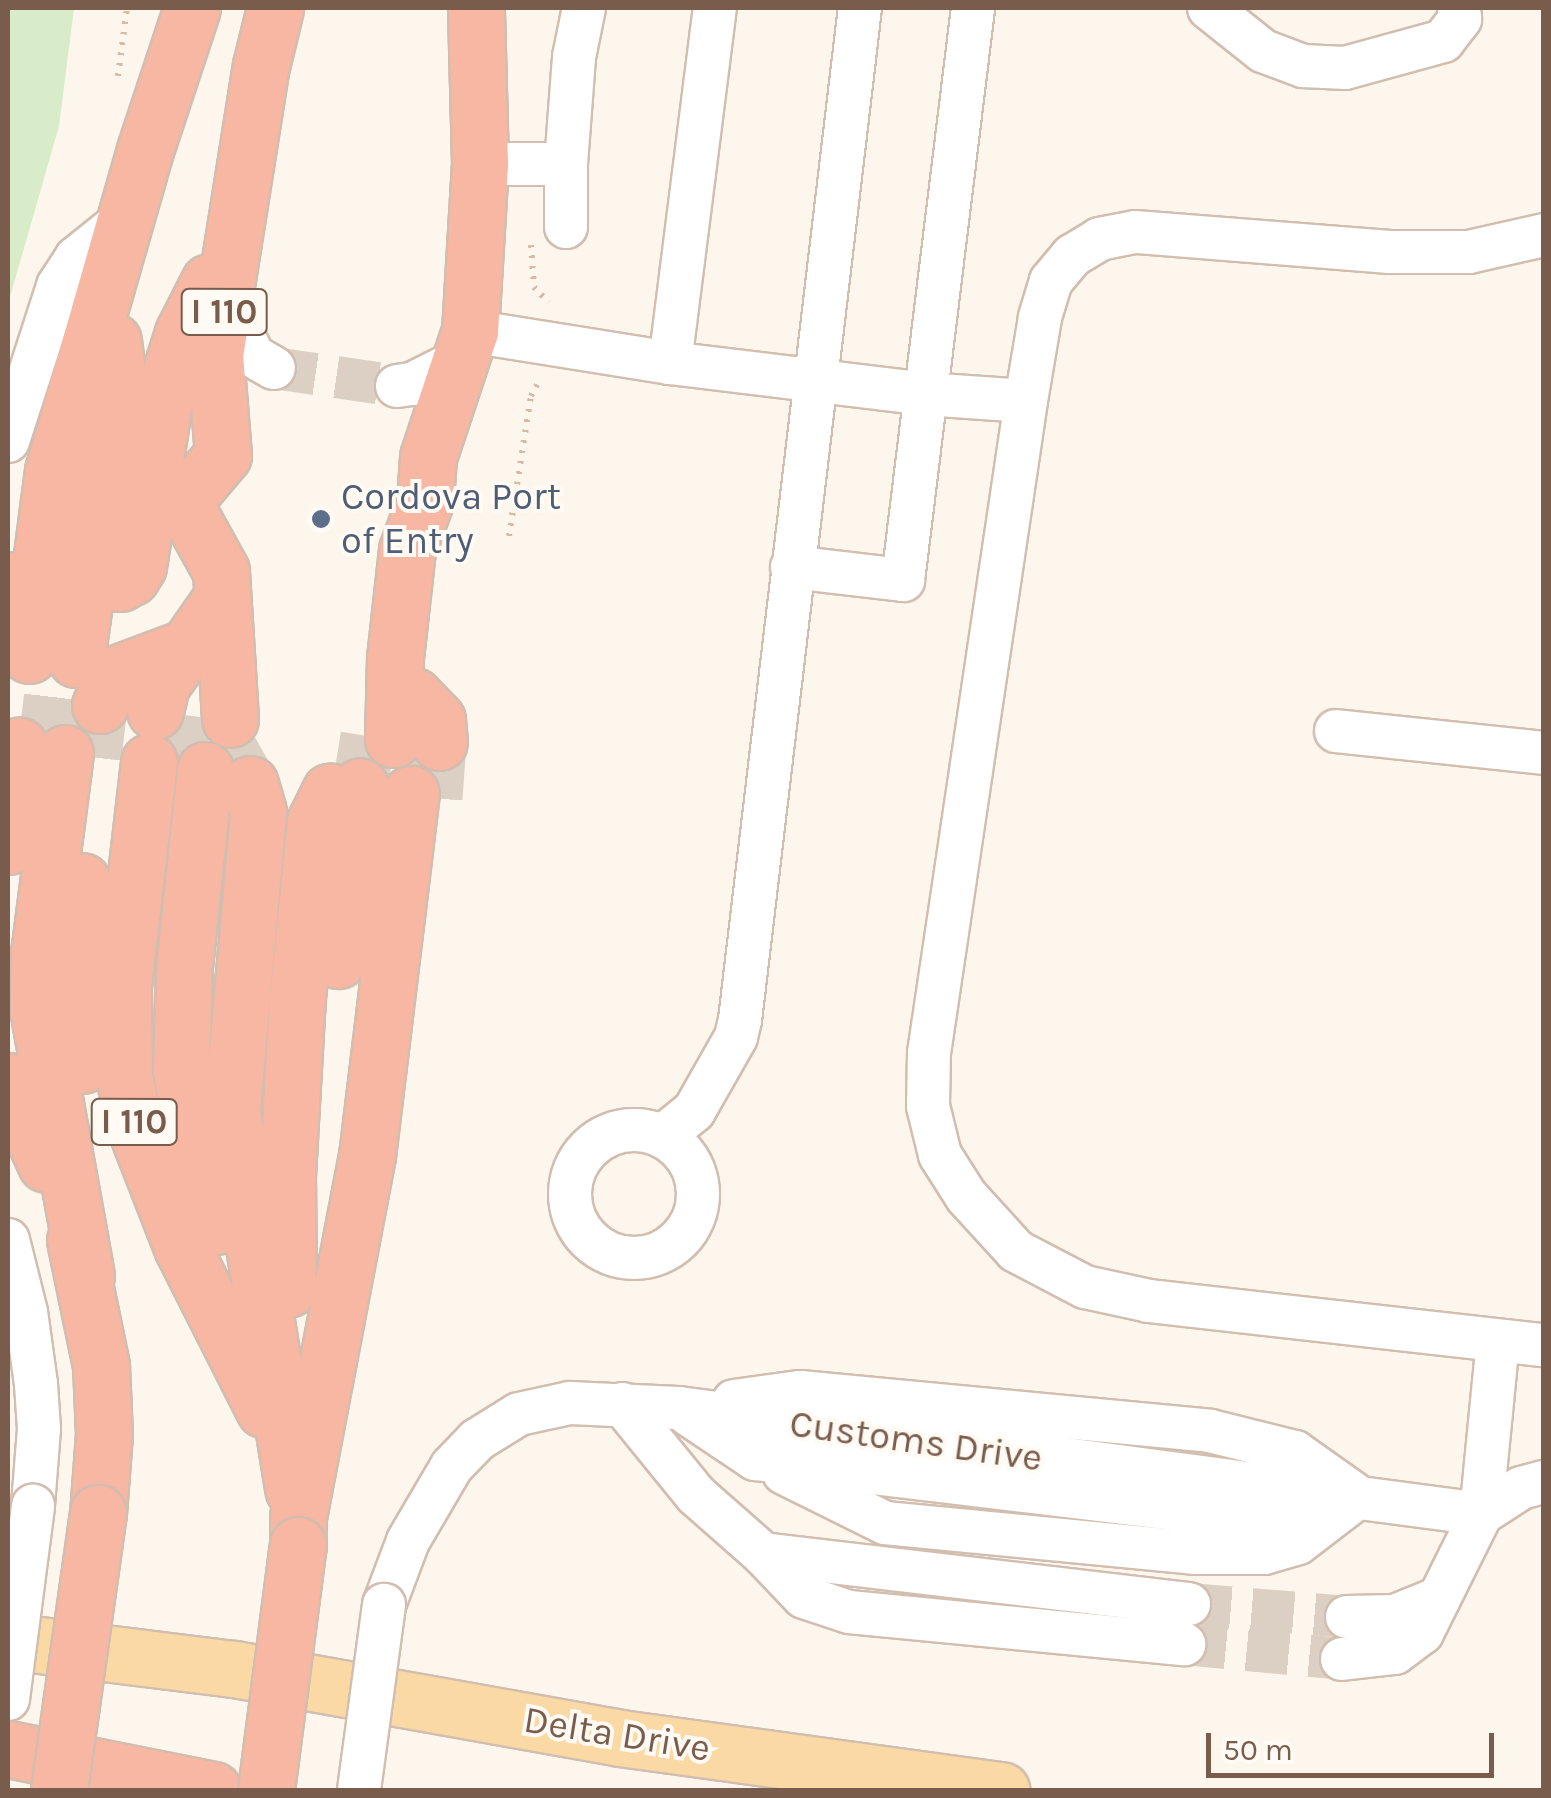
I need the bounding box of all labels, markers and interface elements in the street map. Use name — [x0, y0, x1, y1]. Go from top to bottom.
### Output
road number: I 110 — [179, 282, 269, 342]
place label: Cordova Port of Entry — [341, 474, 561, 564]
marker: Cordova Port of Entry — [310, 508, 332, 530]
road number: I 110 — [89, 1092, 179, 1152]
street label: Customs Drive — [787, 1401, 1045, 1481]
street label: Delta Drive — [520, 1697, 714, 1771]
scale bar — [1211, 1713, 1498, 1775]
text: 50 m — [1223, 1732, 1293, 1768]

